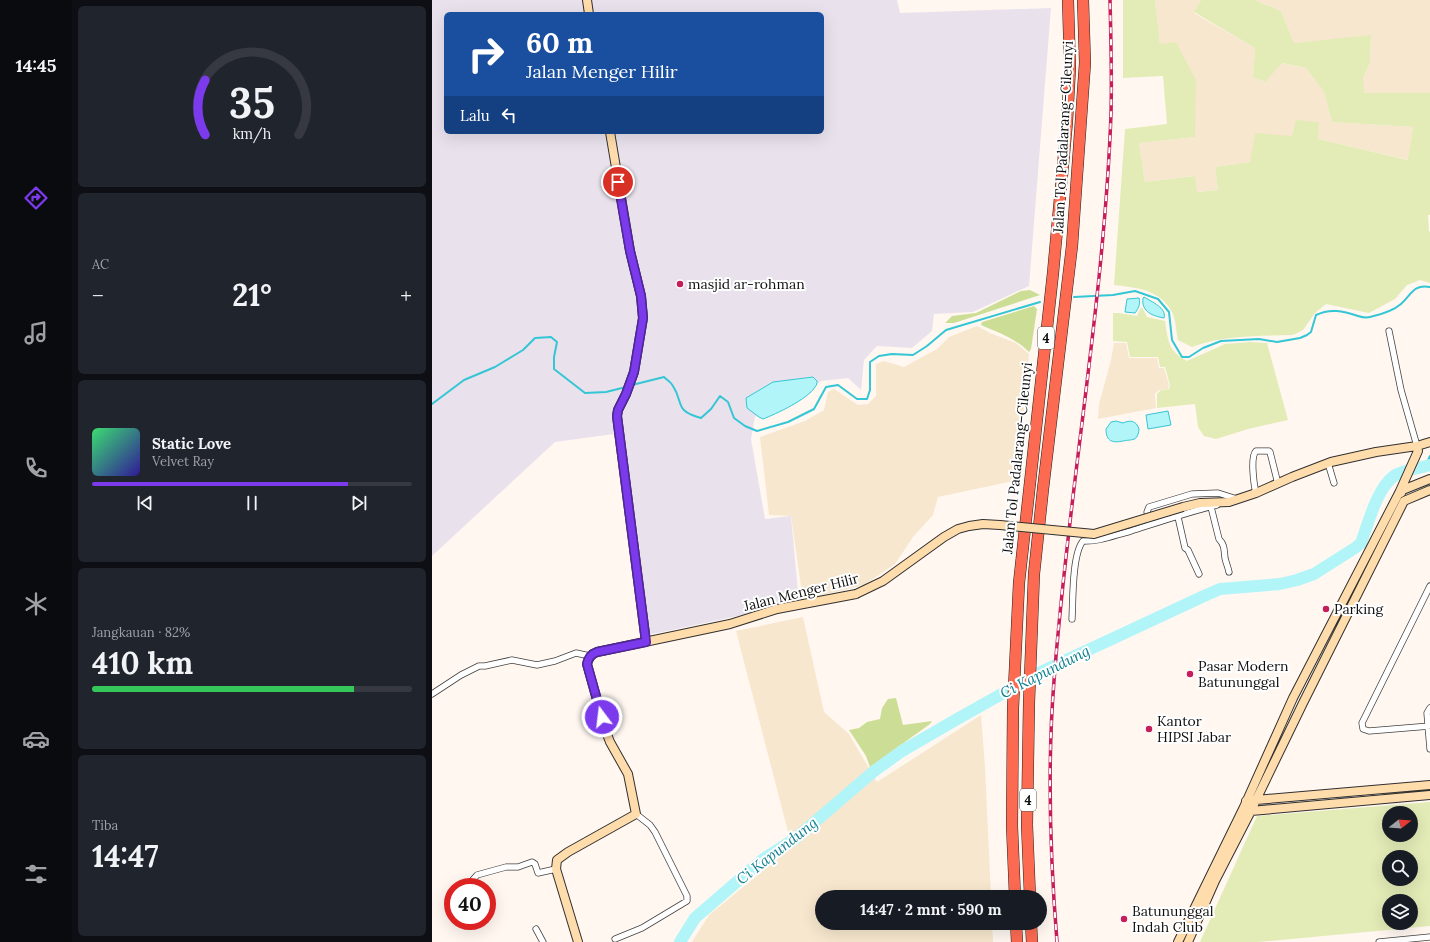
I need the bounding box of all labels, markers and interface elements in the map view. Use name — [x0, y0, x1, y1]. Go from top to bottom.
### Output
text: 60 m — [526, 25, 593, 61]
icon: right — [460, 28, 512, 80]
street label: Jalan Tol Padalarang–Cileunyi — [1049, 40, 1077, 235]
text: 14:45 — [15, 54, 57, 77]
text: Jalan Menger Hilir — [526, 60, 678, 83]
text: 35 — [229, 75, 275, 128]
icon: left — [498, 104, 520, 126]
text: Lalu — [460, 106, 490, 125]
text: km/h — [233, 124, 272, 143]
pin — [601, 165, 635, 199]
icon: arrive — [607, 171, 629, 193]
icon: directions — [22, 184, 50, 212]
text: AC — [92, 256, 109, 273]
place label: masjid ar-rohman — [688, 275, 805, 293]
text: 21° — [232, 276, 272, 314]
marker: masjid ar-rohman — [675, 279, 685, 289]
text: − — [92, 281, 104, 309]
text: + — [400, 281, 412, 309]
icon: music — [22, 319, 50, 347]
road number: 4 — [1038, 327, 1054, 349]
street label: Jalan Tol Padalarang–Cileunyi — [998, 361, 1036, 556]
text: Static Love — [152, 434, 231, 453]
text: Velvet Ray — [152, 453, 214, 470]
icon: phone — [22, 454, 50, 482]
icon: previous — [134, 492, 156, 514]
icon: pause — [241, 492, 263, 514]
icon: next — [348, 492, 370, 514]
street label: Jalan Menger Hilir — [741, 569, 860, 615]
icon: climate — [22, 590, 50, 618]
place label: Parking — [1334, 600, 1384, 618]
marker: Parking — [1321, 604, 1331, 614]
text: Jangkauan · 82% — [92, 624, 190, 641]
water label: Ci Kapundung — [997, 641, 1093, 702]
text: 410 km — [92, 644, 193, 682]
place label: Pasar Modern Batununggal — [1198, 657, 1289, 691]
marker: Pasar Modern Batununggal — [1185, 669, 1195, 679]
position arrow — [581, 696, 623, 738]
place label: Kantor HIPSI Jabar — [1157, 712, 1231, 746]
marker: Kantor HIPSI Jabar — [1144, 724, 1154, 734]
icon: car — [22, 725, 50, 753]
road number: 4 — [1020, 789, 1036, 811]
north arrow — [1382, 806, 1418, 842]
map controls — [1382, 806, 1418, 930]
water label: Ci Kapundung — [732, 813, 821, 888]
text: Tiba — [92, 817, 118, 834]
text: 14:47 — [92, 837, 159, 875]
button: search — [1382, 850, 1418, 886]
icon: filters — [22, 860, 50, 888]
speed limit sign: 40 — [444, 878, 496, 930]
button: layers — [1382, 894, 1418, 930]
text: 14:47 · 2 mnt · 590 m — [860, 900, 1002, 919]
place label: Batununggal Indah Club — [1132, 902, 1214, 936]
marker: Batununggal Indah Club — [1119, 914, 1129, 924]

